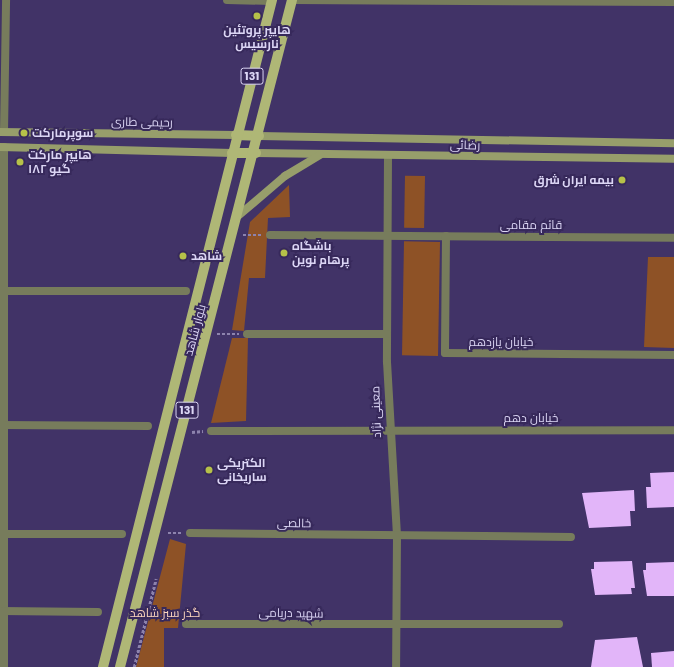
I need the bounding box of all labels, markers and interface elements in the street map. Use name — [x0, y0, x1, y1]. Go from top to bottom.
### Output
marker: هایپر پروتئین نارسیس — [252, 11, 262, 21]
place label: هایپر پروتئین نارسیس — [223, 23, 291, 51]
road number: 131 — [240, 67, 264, 85]
street label: رحیمی طاری — [111, 114, 173, 130]
place label: سوپرمارکت — [32, 126, 93, 140]
marker: سوپرمارکت — [19, 128, 29, 138]
street label: رضائی — [450, 138, 480, 152]
place label: هایپر مارکت گیو ١٨٢ — [28, 148, 92, 176]
marker: هایپر مارکت گیو ١٨٢ — [15, 157, 25, 167]
place label: بیمه ایران شرق — [534, 173, 614, 187]
marker: بیمه ایران شرق — [617, 175, 627, 185]
street label: قائم مقامی — [500, 218, 562, 232]
place label: باشگاه پرهام نوین — [292, 239, 349, 267]
marker: باشگاه پرهام نوین — [279, 248, 289, 258]
place label: شاهد — [191, 249, 222, 263]
marker: شاهد — [178, 251, 188, 261]
street label: بلوار شاهد — [181, 303, 209, 357]
street label: خیابان یازدهم — [469, 335, 533, 349]
street label: معینی نژاد — [368, 386, 384, 438]
road number: 131 — [175, 401, 199, 419]
street label: خیابان دهم — [504, 411, 558, 425]
place label: الکتریکی ساریخانی — [217, 456, 267, 484]
marker: الکتریکی ساریخانی — [204, 465, 214, 475]
street label: خالصی — [277, 516, 311, 530]
street label: شهید دریامی — [258, 605, 324, 621]
park label: گذر سبز شاهد — [130, 606, 200, 620]

